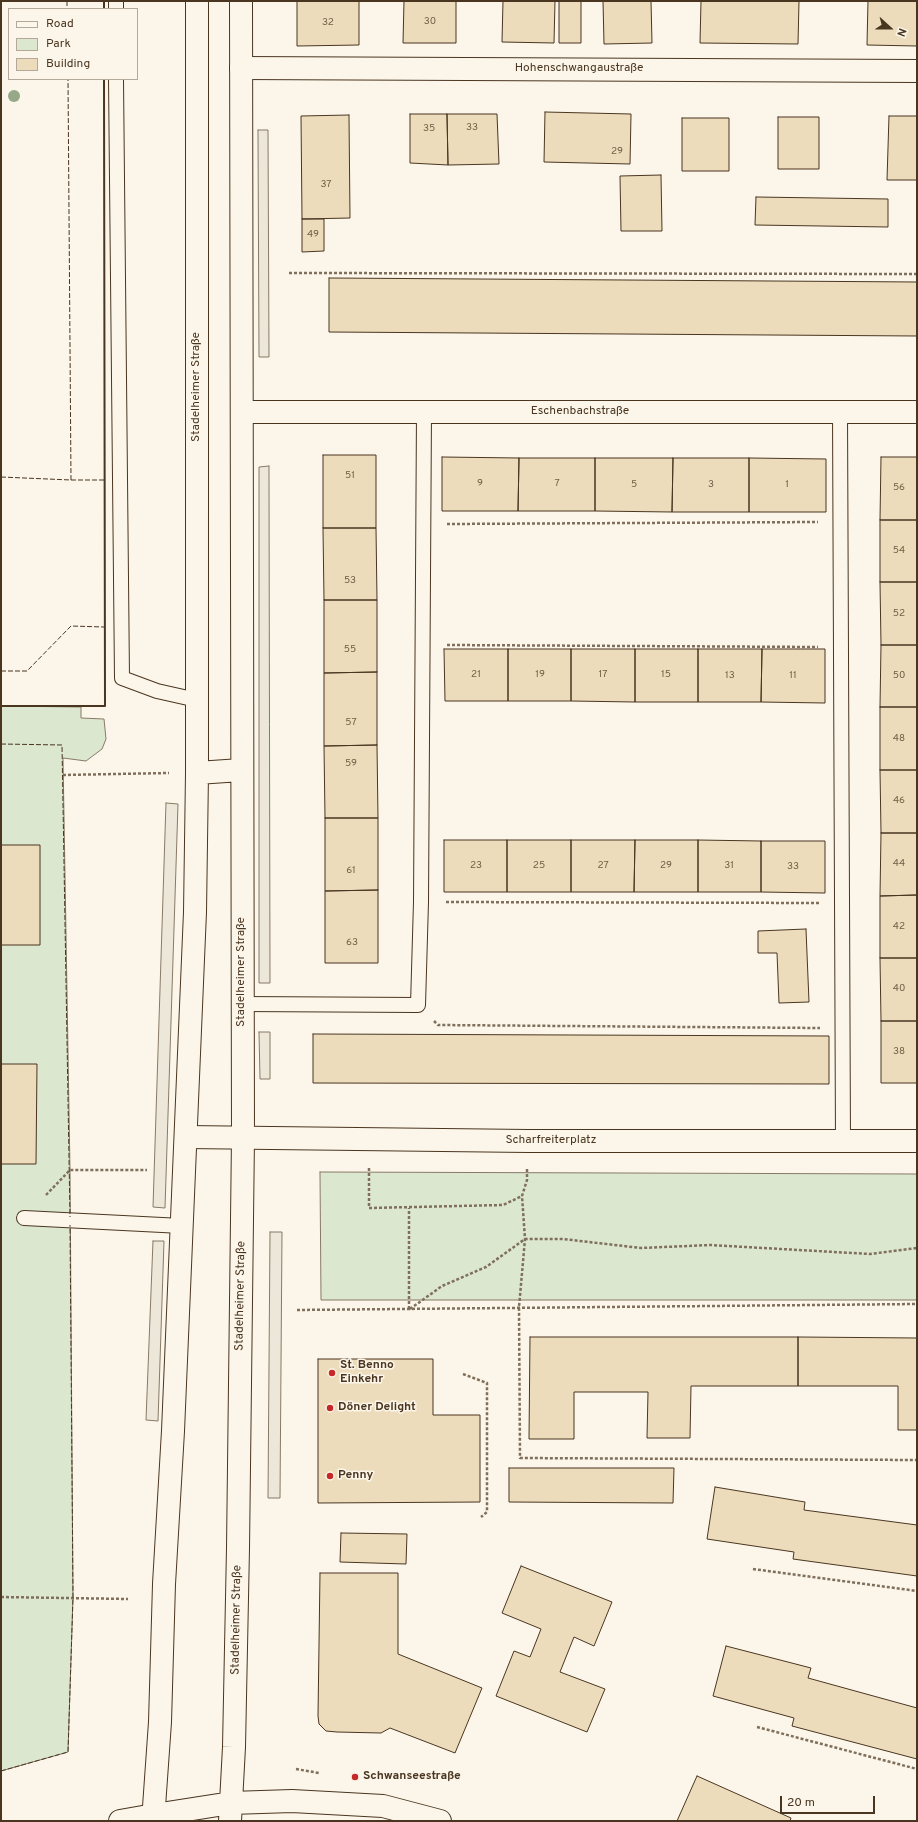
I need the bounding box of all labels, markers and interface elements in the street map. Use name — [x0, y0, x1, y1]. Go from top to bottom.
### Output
legend — [8, 8, 138, 80]
north arrow — [870, 8, 910, 48]
text: Road — [46, 16, 74, 32]
house number: 30 — [424, 16, 436, 28]
house number: 32 — [322, 17, 334, 29]
text: N — [893, 26, 909, 38]
text: Park — [46, 36, 71, 52]
text: Building — [46, 56, 90, 72]
street label: Hohenschwangaustraße — [515, 62, 643, 76]
house number: 33 — [466, 122, 478, 134]
house number: 35 — [423, 123, 435, 135]
house number: 29 — [611, 146, 623, 158]
house number: 37 — [320, 179, 332, 191]
house number: 49 — [307, 229, 319, 241]
street label: Stadelheimer Straße — [190, 332, 204, 442]
street label: Eschenbachstraße — [531, 405, 629, 419]
house number: 51 — [345, 470, 355, 482]
house number: 9 — [477, 478, 483, 490]
house number: 7 — [554, 478, 560, 490]
house number: 5 — [631, 479, 637, 491]
house number: 3 — [708, 479, 714, 491]
house number: 1 — [785, 479, 789, 491]
house number: 56 — [893, 482, 905, 494]
house number: 54 — [893, 545, 905, 557]
house number: 53 — [344, 575, 356, 587]
house number: 52 — [893, 608, 905, 620]
house number: 55 — [344, 644, 356, 656]
house number: 21 — [471, 669, 481, 681]
house number: 19 — [535, 669, 545, 681]
house number: 17 — [599, 669, 607, 681]
house number: 15 — [661, 669, 671, 681]
house number: 13 — [725, 670, 735, 682]
house number: 11 — [789, 670, 797, 682]
house number: 50 — [893, 670, 905, 682]
house number: 57 — [345, 717, 357, 729]
house number: 48 — [893, 733, 905, 745]
house number: 59 — [345, 758, 357, 770]
house number: 46 — [893, 795, 905, 807]
house number: 44 — [893, 858, 905, 870]
house number: 23 — [470, 860, 482, 872]
house number: 25 — [533, 860, 545, 872]
house number: 27 — [597, 860, 609, 872]
house number: 29 — [660, 860, 672, 872]
house number: 31 — [724, 860, 734, 872]
house number: 33 — [787, 861, 799, 873]
house number: 61 — [346, 865, 356, 877]
street label: Stadelheimer Straße — [235, 917, 249, 1027]
house number: 42 — [893, 921, 905, 933]
house number: 63 — [346, 937, 358, 949]
house number: 40 — [893, 983, 905, 995]
house number: 38 — [893, 1046, 905, 1058]
street label: Scharfreiterplatz — [505, 1134, 597, 1148]
street label: Stadelheimer Straße — [233, 1241, 249, 1351]
place label: St. Benno Einkehr — [340, 1359, 394, 1387]
marker: St. Benno Einkehr — [327, 1368, 337, 1378]
place label: Döner Delight — [338, 1401, 416, 1415]
marker: Döner Delight — [325, 1403, 335, 1413]
place label: Penny — [338, 1469, 373, 1483]
marker: Penny — [325, 1471, 335, 1481]
street label: Stadelheimer Straße — [229, 1565, 245, 1675]
place label: Schwanseestraße — [363, 1770, 461, 1784]
marker: Schwanseestraße — [350, 1772, 360, 1782]
scale bar — [782, 1788, 877, 1814]
text: 20 m — [787, 1795, 815, 1811]

